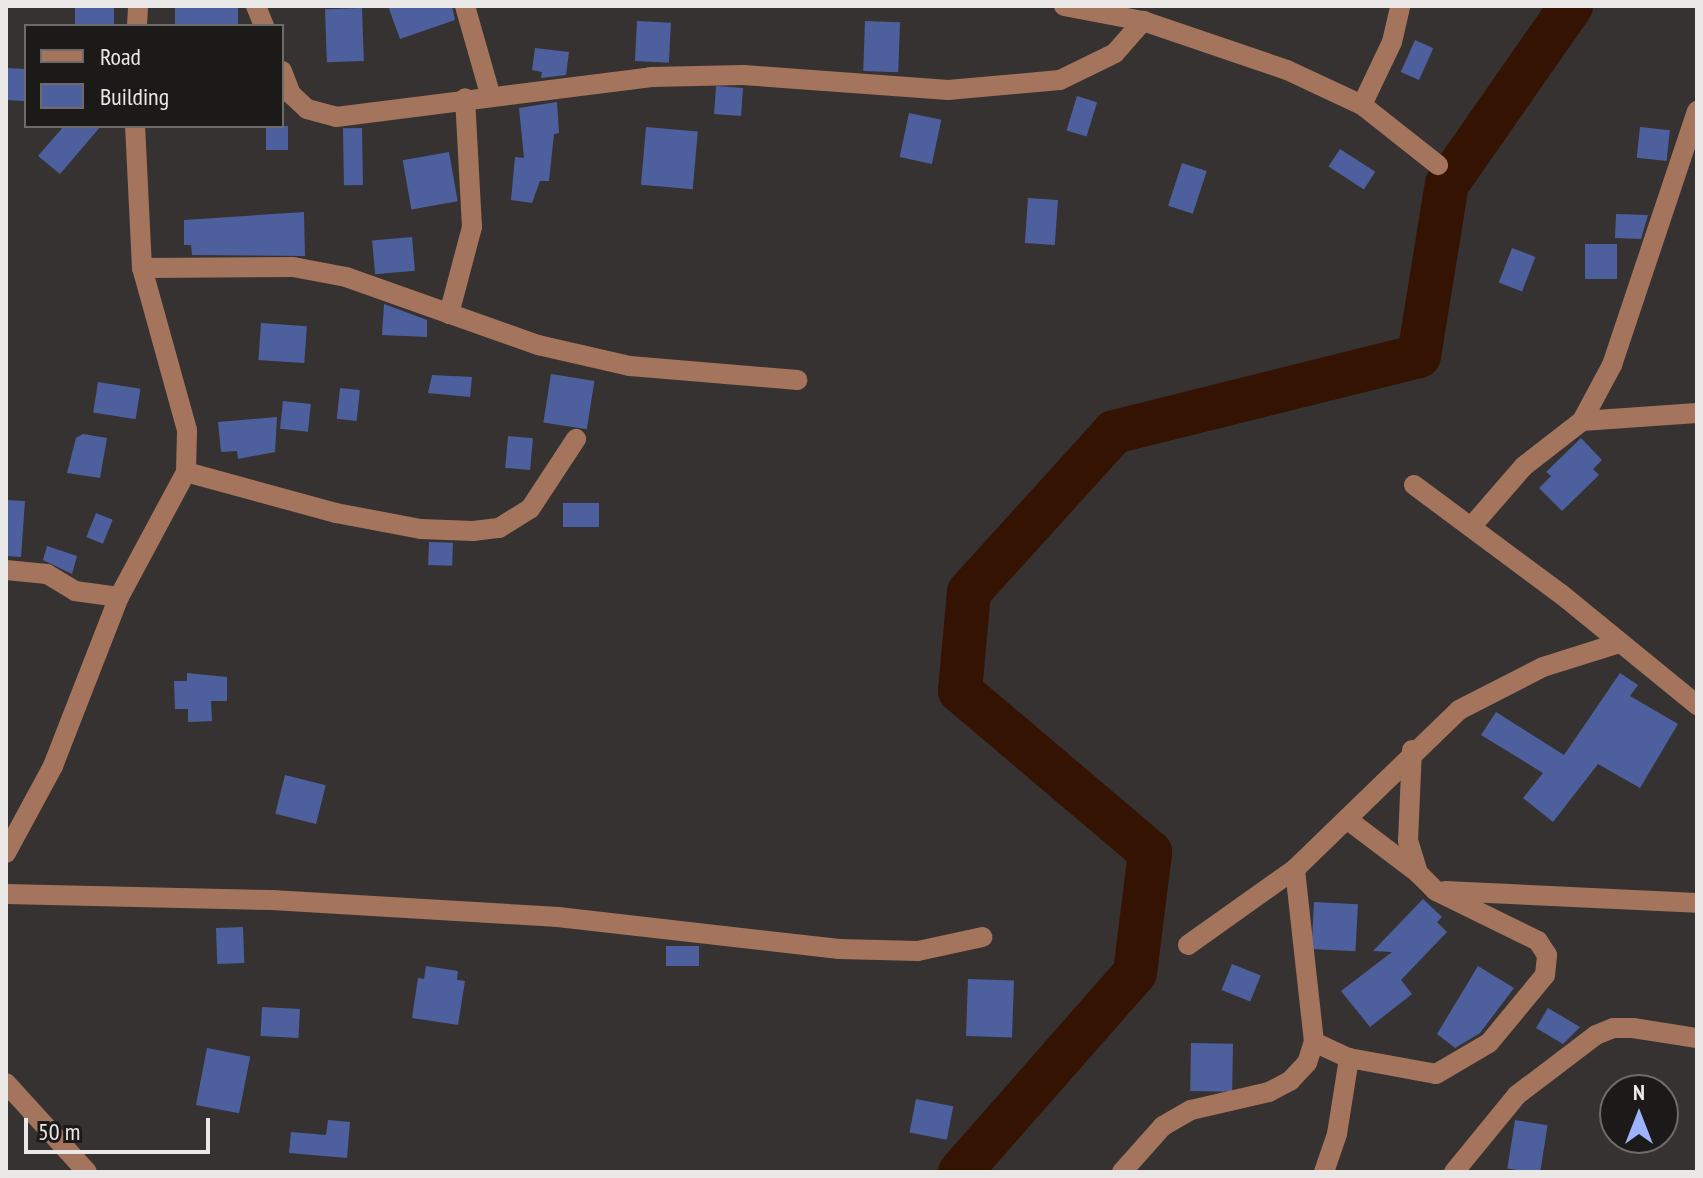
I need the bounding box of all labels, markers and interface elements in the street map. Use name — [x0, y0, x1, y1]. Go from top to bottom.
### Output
legend — [24, 24, 284, 128]
text: Road — [100, 41, 141, 72]
text: Building — [100, 81, 169, 112]
north arrow — [1599, 1074, 1679, 1154]
text: N — [1633, 1078, 1645, 1106]
scale bar — [28, 1102, 214, 1152]
text: 50 m — [38, 1116, 80, 1147]

